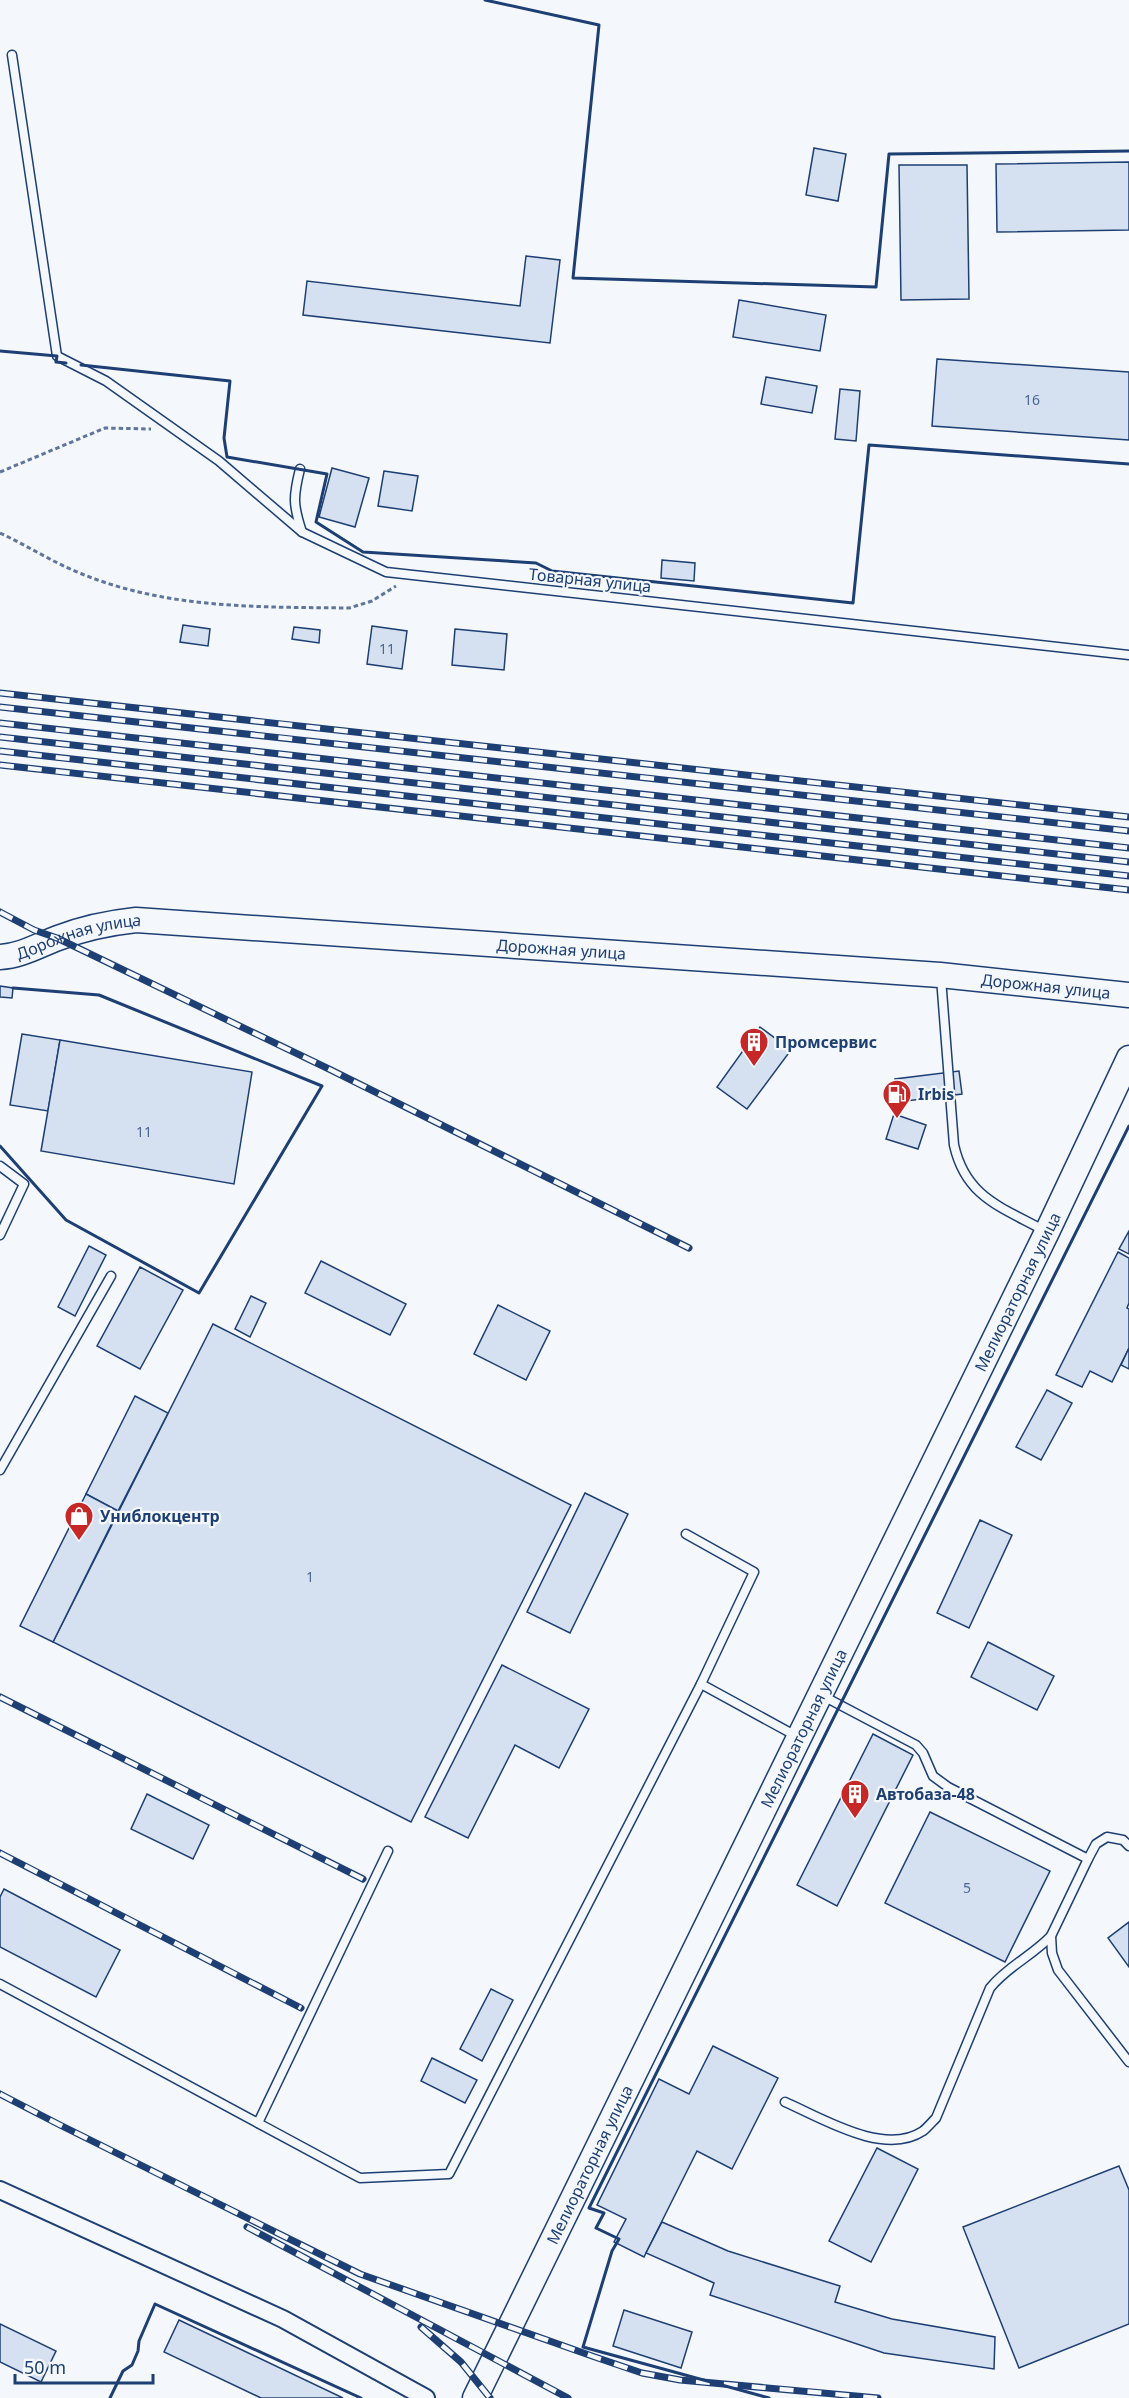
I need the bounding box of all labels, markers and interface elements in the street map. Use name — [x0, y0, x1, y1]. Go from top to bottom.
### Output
house number: 16 — [1024, 390, 1040, 409]
street label: Товарная улица — [528, 563, 652, 597]
house number: 11 — [379, 639, 395, 658]
street label: Дорожная улица — [13, 909, 142, 965]
street label: Дорожная улица — [496, 934, 627, 965]
street label: Дорожная улица — [980, 968, 1112, 1004]
building icon: Промсервис — [738, 1026, 770, 1068]
place label: Промсервис — [775, 1031, 877, 1053]
fuel station icon: Irbis — [881, 1078, 913, 1120]
place label: Irbis — [918, 1083, 954, 1105]
house number: 11 — [136, 1122, 152, 1141]
street label: Мелиораторная улица — [969, 1209, 1066, 1375]
shop icon: Униблокцентр — [63, 1500, 95, 1542]
place label: Униблокцентр — [100, 1505, 220, 1527]
house number: 1 — [306, 1567, 314, 1586]
street label: Мелиораторная улица — [755, 1645, 852, 1812]
building icon: Автобаза-48 — [839, 1778, 871, 1820]
place label: Автобаза-48 — [876, 1783, 975, 1805]
house number: 5 — [963, 1878, 971, 1897]
street label: Мелиораторная улица — [541, 2081, 638, 2248]
scale bar — [15, 2347, 153, 2385]
text: 50 m — [24, 2355, 66, 2379]

